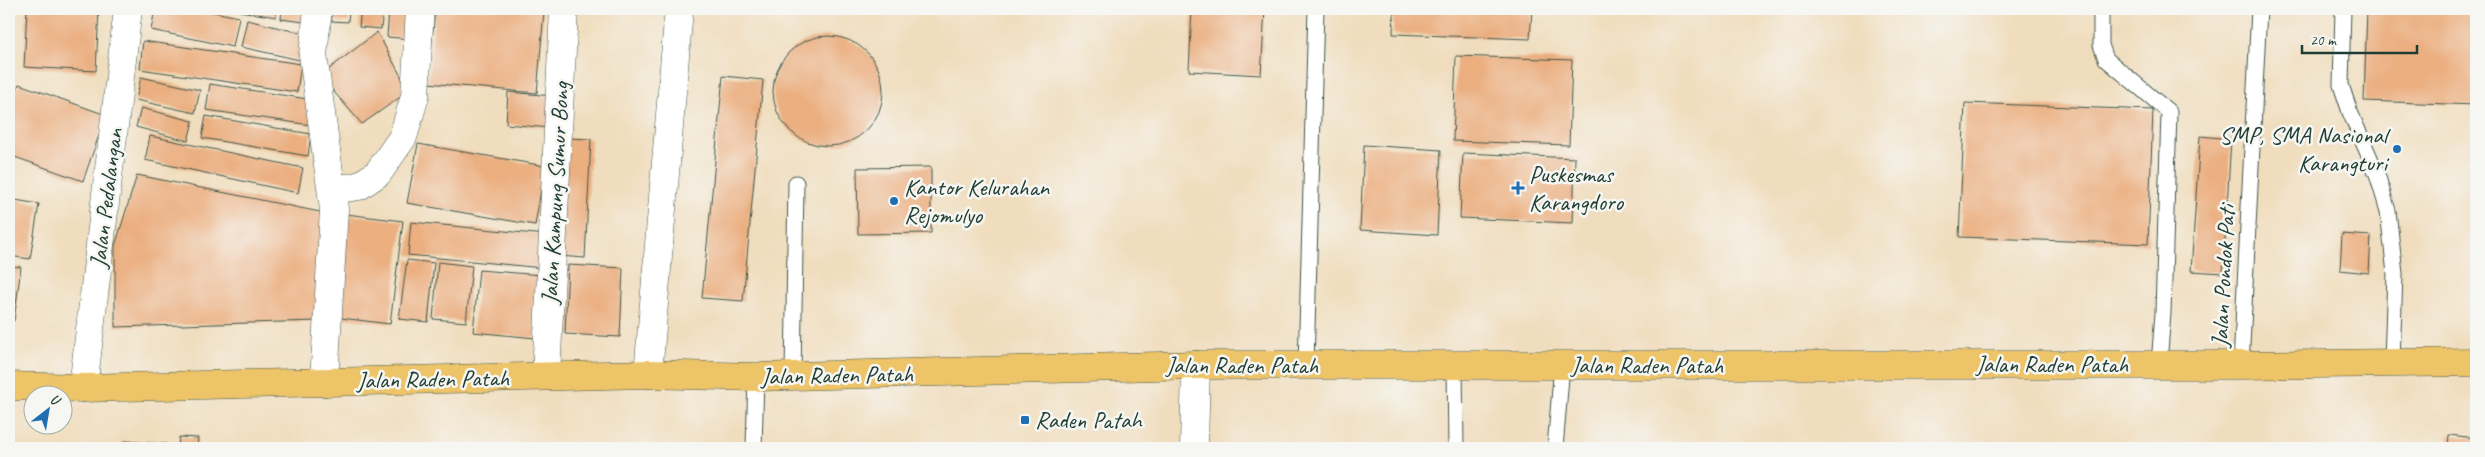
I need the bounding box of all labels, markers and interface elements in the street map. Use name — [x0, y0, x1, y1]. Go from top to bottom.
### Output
scale bar — [2302, 22, 2418, 54]
text: 20 m — [2310, 31, 2337, 50]
street label: Jalan Kampung Sumur Bong — [534, 80, 576, 306]
place label: SMP, SMA Nasional Karangturi — [2219, 120, 2391, 178]
street label: Jalan Pedalangan — [82, 125, 130, 270]
marker: SMP, SMA Nasional Karangturi — [2391, 143, 2403, 155]
place label: Puskesmas Karangdoro — [1529, 159, 1625, 217]
place label: Kantor Kelurahan Rejomulyo — [904, 172, 1050, 230]
marker: Puskesmas Karangdoro — [1511, 181, 1525, 195]
marker: Kantor Kelurahan Rejomulyo — [888, 195, 900, 207]
street label: Jalan Pondok Pati — [2204, 201, 2242, 349]
street label: Jalan Raden Patah — [1975, 349, 2129, 379]
street label: Jalan Raden Patah — [1165, 350, 1319, 380]
street label: Jalan Raden Patah — [1570, 350, 1724, 380]
street label: Jalan Raden Patah — [760, 359, 914, 391]
street label: Jalan Raden Patah — [356, 363, 510, 395]
north arrow — [22, 384, 72, 434]
text: U — [47, 390, 64, 410]
place label: Raden Patah — [1035, 405, 1143, 435]
marker: Raden Patah — [1019, 414, 1031, 426]

